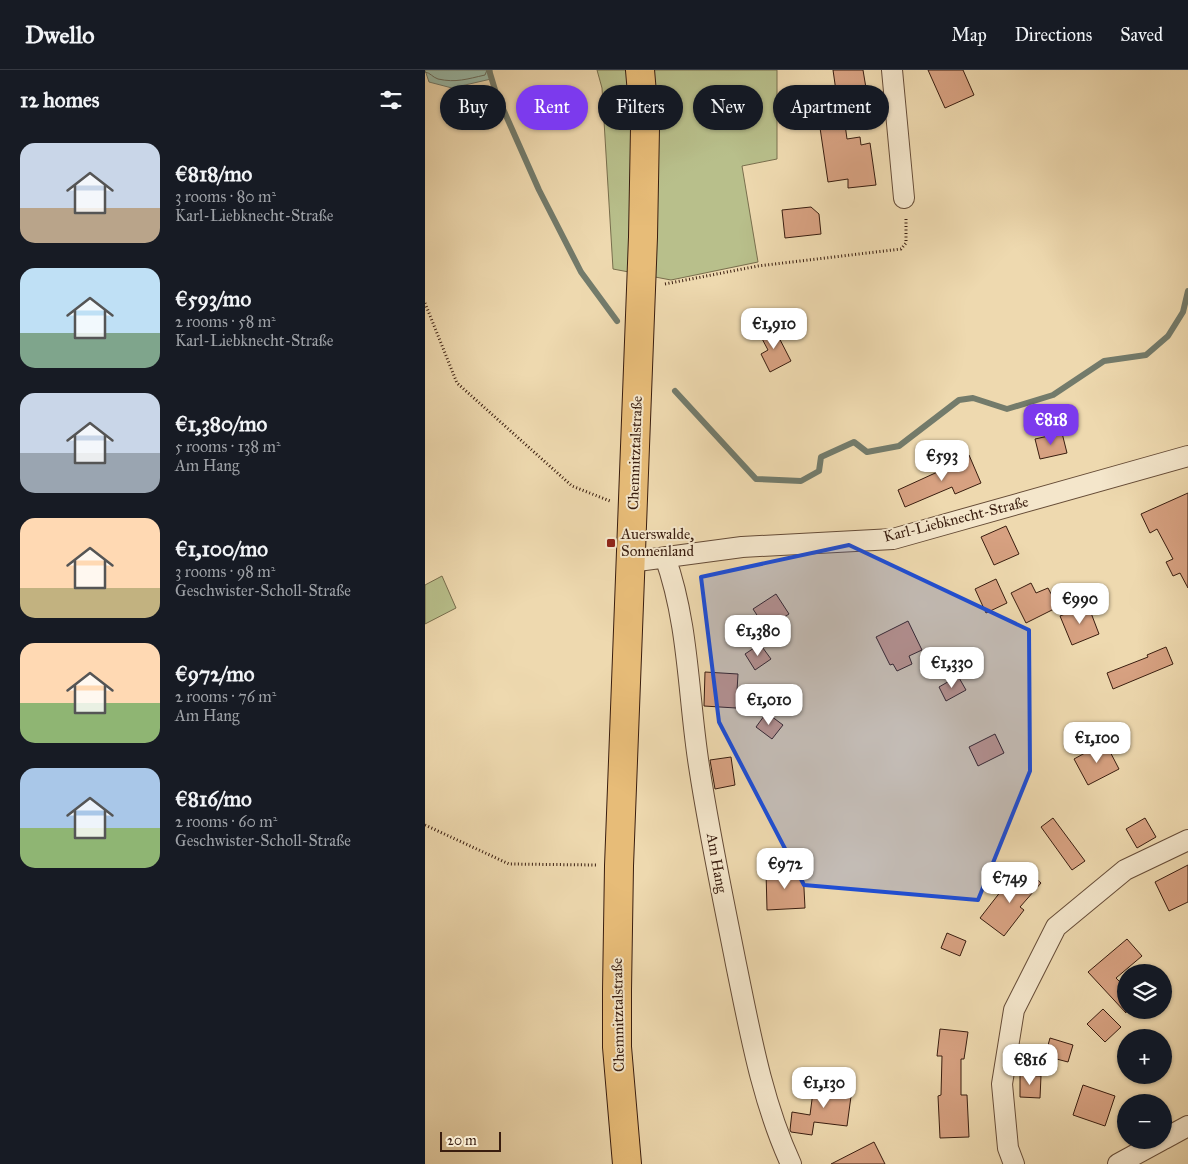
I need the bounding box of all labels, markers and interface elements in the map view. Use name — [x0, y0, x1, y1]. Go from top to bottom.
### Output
text: Dwello — [25, 20, 95, 50]
text: Map — [951, 24, 987, 46]
text: Directions — [1015, 24, 1092, 46]
text: Saved — [1120, 24, 1163, 46]
chip: Buy — [440, 85, 506, 130]
chip: Rent — [516, 85, 588, 130]
chip: Filters — [598, 85, 683, 130]
chip: New — [693, 85, 763, 130]
chip: Apartment — [773, 85, 889, 130]
icon: filters — [377, 86, 405, 114]
text: 12 homes — [20, 87, 99, 113]
text: €818/mo — [175, 161, 252, 187]
icon: home — [60, 163, 120, 223]
text: 3 rooms · 80 m² — [175, 187, 276, 206]
text: Karl-Liebknecht-Straße — [175, 206, 334, 225]
text: €593/mo — [175, 286, 251, 312]
icon: home — [60, 288, 120, 348]
pin: €1,910 — [733, 308, 815, 350]
text: 2 rooms · 58 m² — [175, 312, 276, 331]
text: €1,910 — [752, 314, 796, 333]
text: Karl-Liebknecht-Straße — [175, 331, 334, 350]
street label: Chemnitztalstraße — [624, 396, 646, 510]
pin: €818 — [1021, 404, 1081, 446]
text: €818 — [1034, 410, 1068, 429]
text: €1,380/mo — [175, 411, 267, 437]
icon: home — [60, 413, 120, 473]
text: 5 rooms · 138 m² — [175, 437, 281, 456]
pin: €593 — [912, 440, 972, 482]
text: €593 — [926, 446, 958, 465]
text: Am Hang — [175, 456, 239, 475]
street label: Karl-Liebknecht-Straße — [882, 492, 1030, 546]
place label: Auerswalde, Sonnenland — [620, 525, 694, 560]
text: €1,100/mo — [175, 536, 268, 562]
marker: Auerswalde, Sonnenland — [605, 537, 617, 549]
icon: home — [60, 538, 120, 598]
text: 3 rooms · 98 m² — [175, 562, 275, 581]
text: Geschwister-Scholl-Straße — [175, 581, 351, 600]
pin: €990 — [1050, 582, 1110, 625]
text: €990 — [1062, 589, 1098, 608]
pin: €1,380 — [717, 614, 799, 657]
text: €1,380 — [736, 621, 780, 640]
pin: €1,330 — [911, 646, 993, 689]
text: €1,330 — [931, 653, 973, 672]
text: €972/mo — [175, 661, 255, 687]
icon: home — [60, 663, 120, 723]
pin: €1,010 — [728, 684, 810, 726]
text: 2 rooms · 76 m² — [175, 687, 276, 706]
text: €1,010 — [747, 690, 791, 709]
text: Am Hang — [175, 706, 239, 725]
pin: €1,100 — [1056, 722, 1138, 764]
text: €1,100 — [1074, 728, 1120, 747]
text: €816/mo — [175, 786, 252, 812]
icon: home — [60, 788, 120, 848]
text: 2 rooms · 60 m² — [175, 812, 277, 831]
text: Geschwister-Scholl-Straße — [175, 831, 351, 850]
street label: Am Hang — [703, 831, 731, 895]
pin: €972 — [755, 848, 815, 890]
text: €972 — [768, 854, 802, 873]
pin: €749 — [980, 862, 1040, 904]
text: €749 — [992, 868, 1028, 887]
street label: Chemnitztalstraße — [608, 958, 628, 1072]
map controls — [1117, 964, 1172, 1149]
button: layers — [1117, 964, 1172, 1019]
button: + — [1117, 1029, 1172, 1084]
pin: €816 — [1000, 1044, 1060, 1086]
text: €816 — [1014, 1050, 1046, 1069]
pin: €1,130 — [783, 1066, 865, 1109]
text: €1,130 — [803, 1073, 845, 1092]
button: − — [1117, 1094, 1172, 1149]
scale bar — [440, 1129, 501, 1152]
text: 20 m — [447, 1132, 477, 1149]

